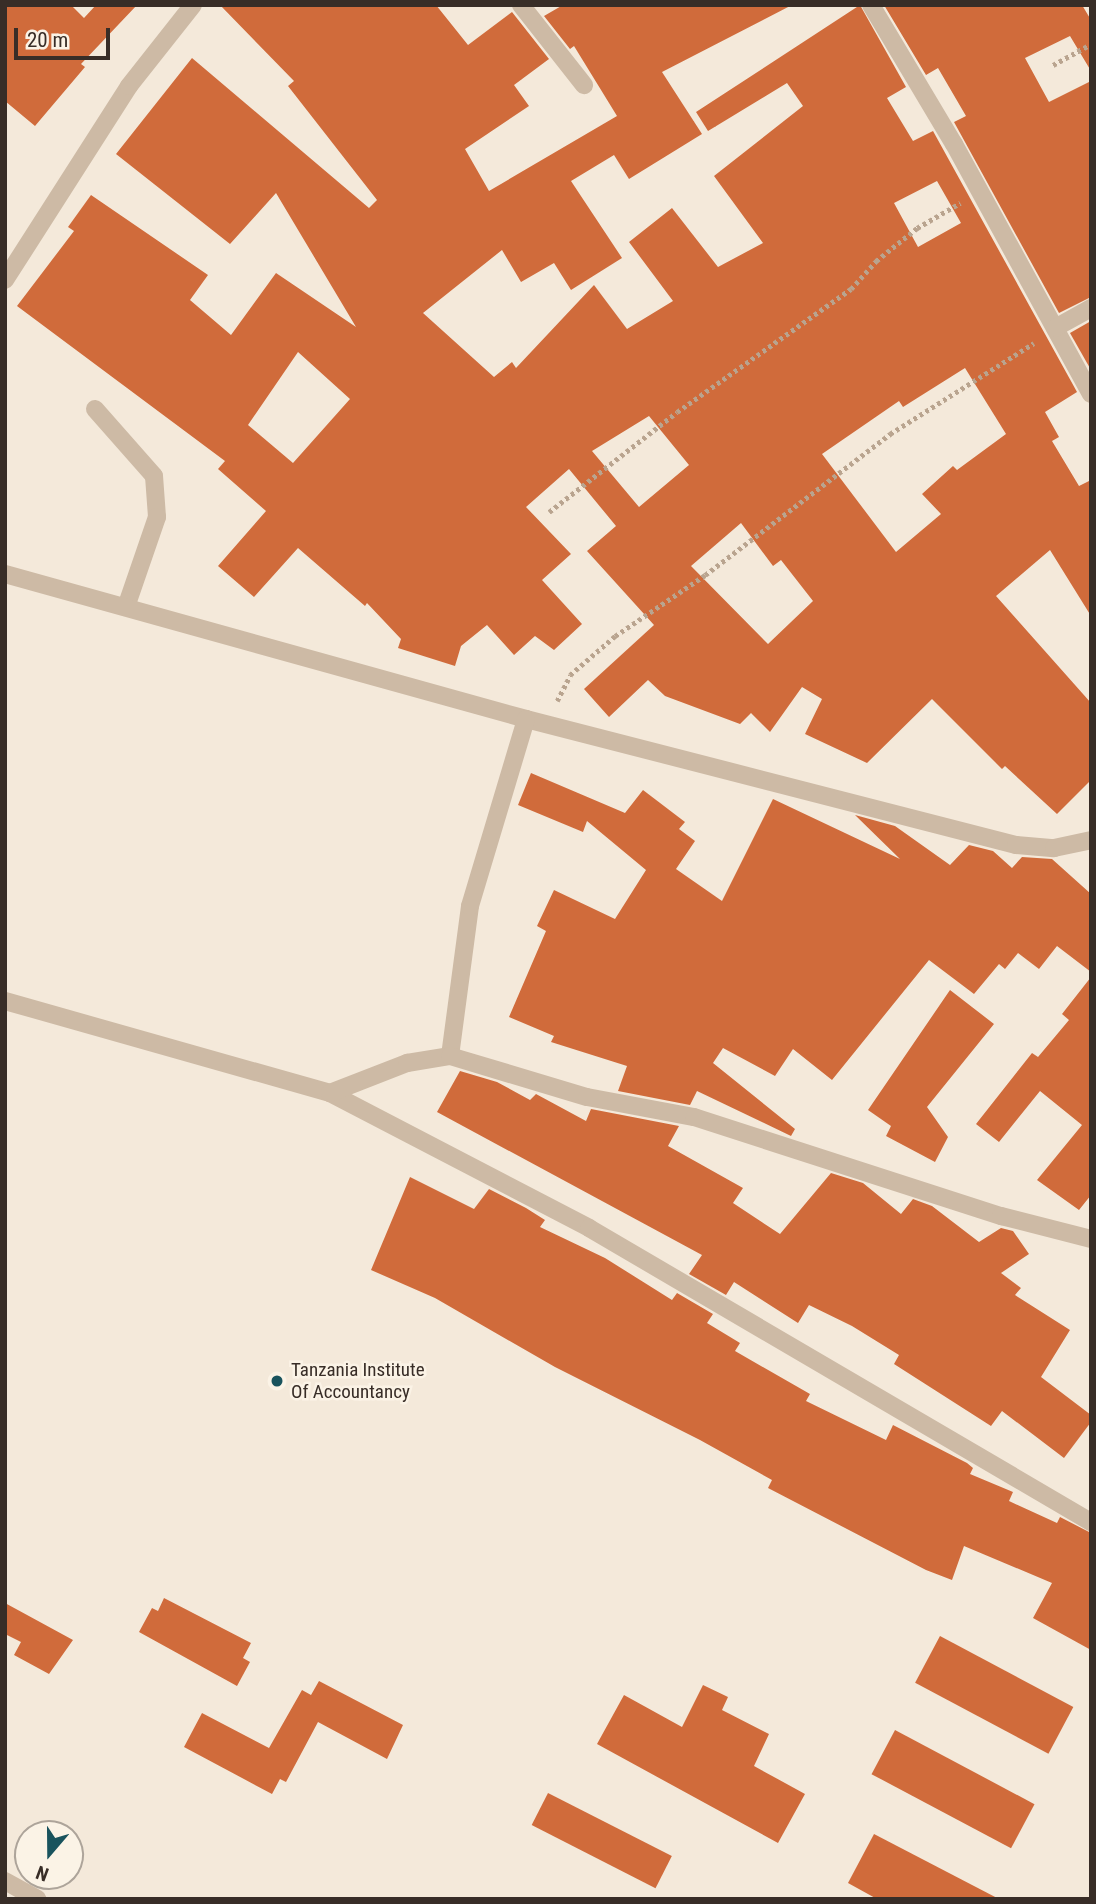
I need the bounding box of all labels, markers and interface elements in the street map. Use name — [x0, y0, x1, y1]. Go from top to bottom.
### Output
scale bar — [18, 14, 114, 58]
text: 20 m — [27, 28, 68, 52]
place label: Tanzania Institute Of Accountancy — [291, 1359, 425, 1403]
marker: Tanzania Institute Of Accountancy — [269, 1373, 285, 1389]
north arrow — [14, 1820, 84, 1890]
text: N — [33, 1861, 52, 1886]

